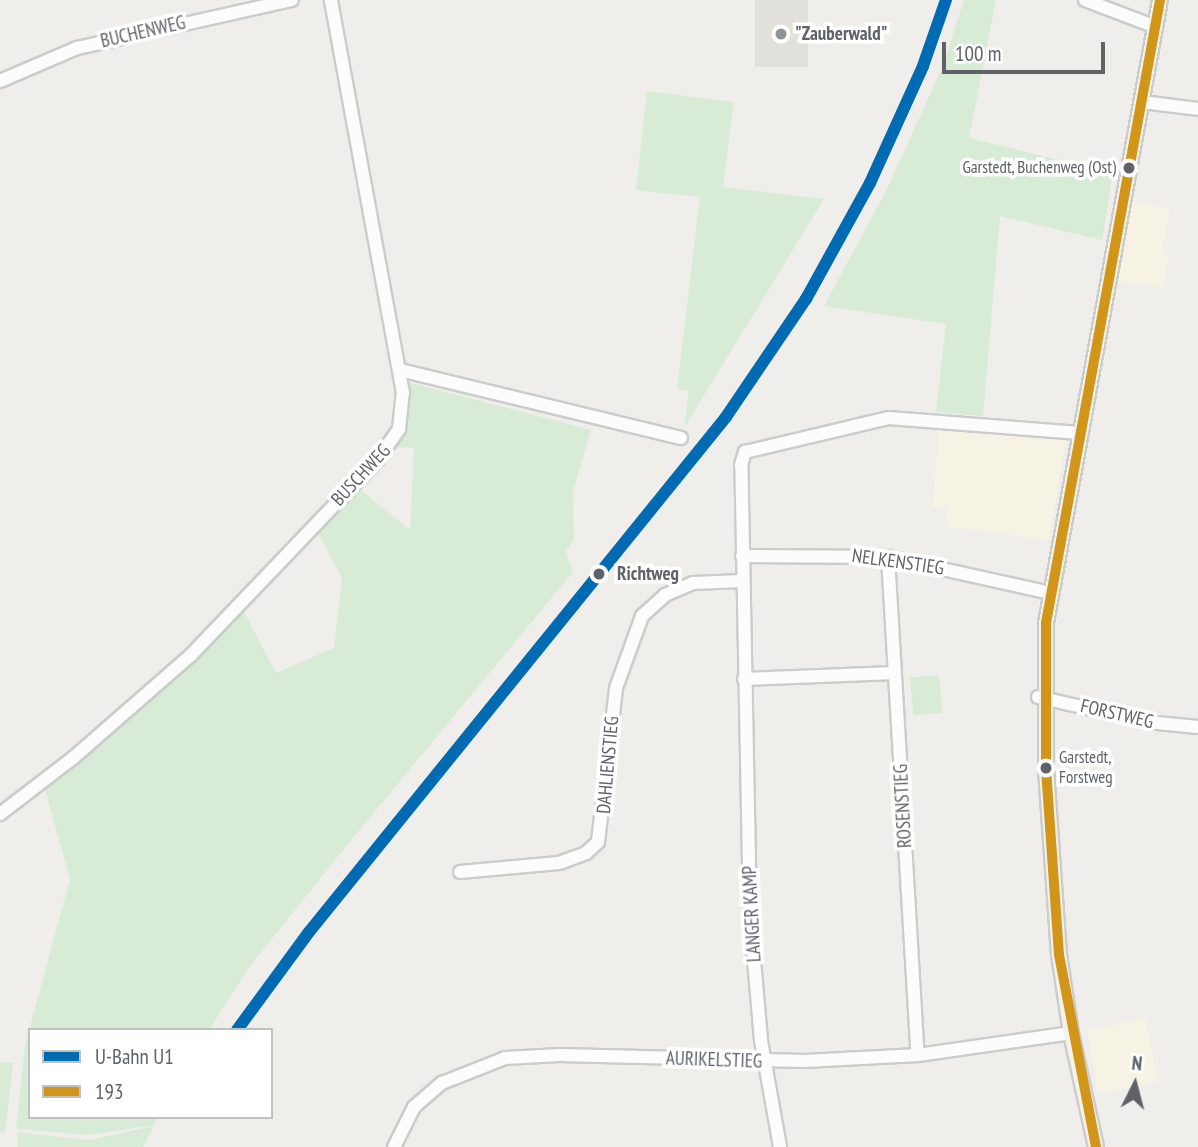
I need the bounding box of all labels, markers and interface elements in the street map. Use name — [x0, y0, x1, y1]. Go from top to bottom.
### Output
street label: BUCHENWEG — [98, 11, 188, 53]
place label: "Zauberwald" — [795, 23, 887, 45]
marker: "Zauberwald" — [773, 26, 789, 42]
scale bar — [946, 28, 1109, 72]
text: 100 m — [955, 40, 1001, 67]
place label: Garstedt, Buchenweg (Ost) — [961, 158, 1116, 178]
marker: Garstedt, Buchenweg (Ost) — [1122, 161, 1136, 175]
street label: BUSCHWEG — [327, 439, 395, 511]
street label: NELKENSTIEG — [851, 544, 945, 580]
marker: Richtweg — [587, 562, 611, 586]
place label: Richtweg — [617, 563, 679, 585]
street label: FORSTWEG — [1078, 695, 1156, 733]
street label: DAHLIENSTIEG — [592, 715, 624, 815]
place label: Garstedt, Forstweg — [1059, 748, 1113, 788]
marker: Garstedt, Forstweg — [1039, 761, 1053, 775]
street label: ROSENSTIEG — [889, 763, 917, 849]
street label: LANGER KAMP — [738, 865, 766, 963]
legend — [28, 1028, 273, 1119]
text: U-Bahn U1 — [95, 1043, 174, 1070]
street label: AURIKELSTIEG — [665, 1047, 763, 1073]
north arrow — [1100, 1049, 1170, 1119]
text: N — [1131, 1051, 1144, 1076]
text: 193 — [95, 1078, 123, 1105]

